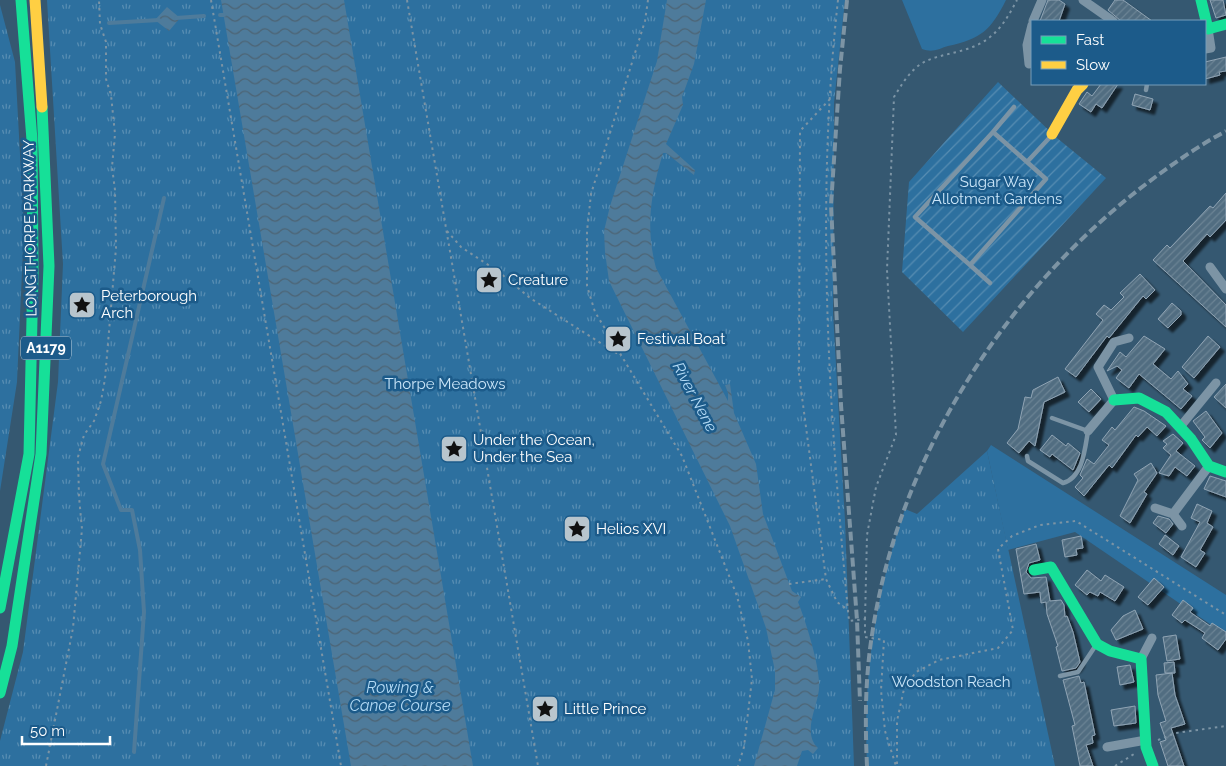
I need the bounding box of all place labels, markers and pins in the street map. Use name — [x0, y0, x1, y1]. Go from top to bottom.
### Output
place icon: Creature — [474, 265, 504, 295]
place label: Creature — [508, 271, 568, 289]
place label: Peterborough Arch — [101, 287, 197, 322]
place icon: Peterborough Arch — [67, 290, 97, 320]
place icon: Festival Boat — [603, 324, 633, 354]
place label: Festival Boat — [637, 330, 725, 348]
place label: Under the Ocean, Under the Sea — [473, 431, 595, 466]
place icon: Under the Ocean, Under the Sea — [439, 434, 469, 464]
place icon: Helios XVI — [562, 514, 592, 544]
place label: Helios XVI — [596, 520, 666, 538]
place icon: Little Prince — [530, 694, 560, 724]
place label: Little Prince — [564, 700, 647, 718]

